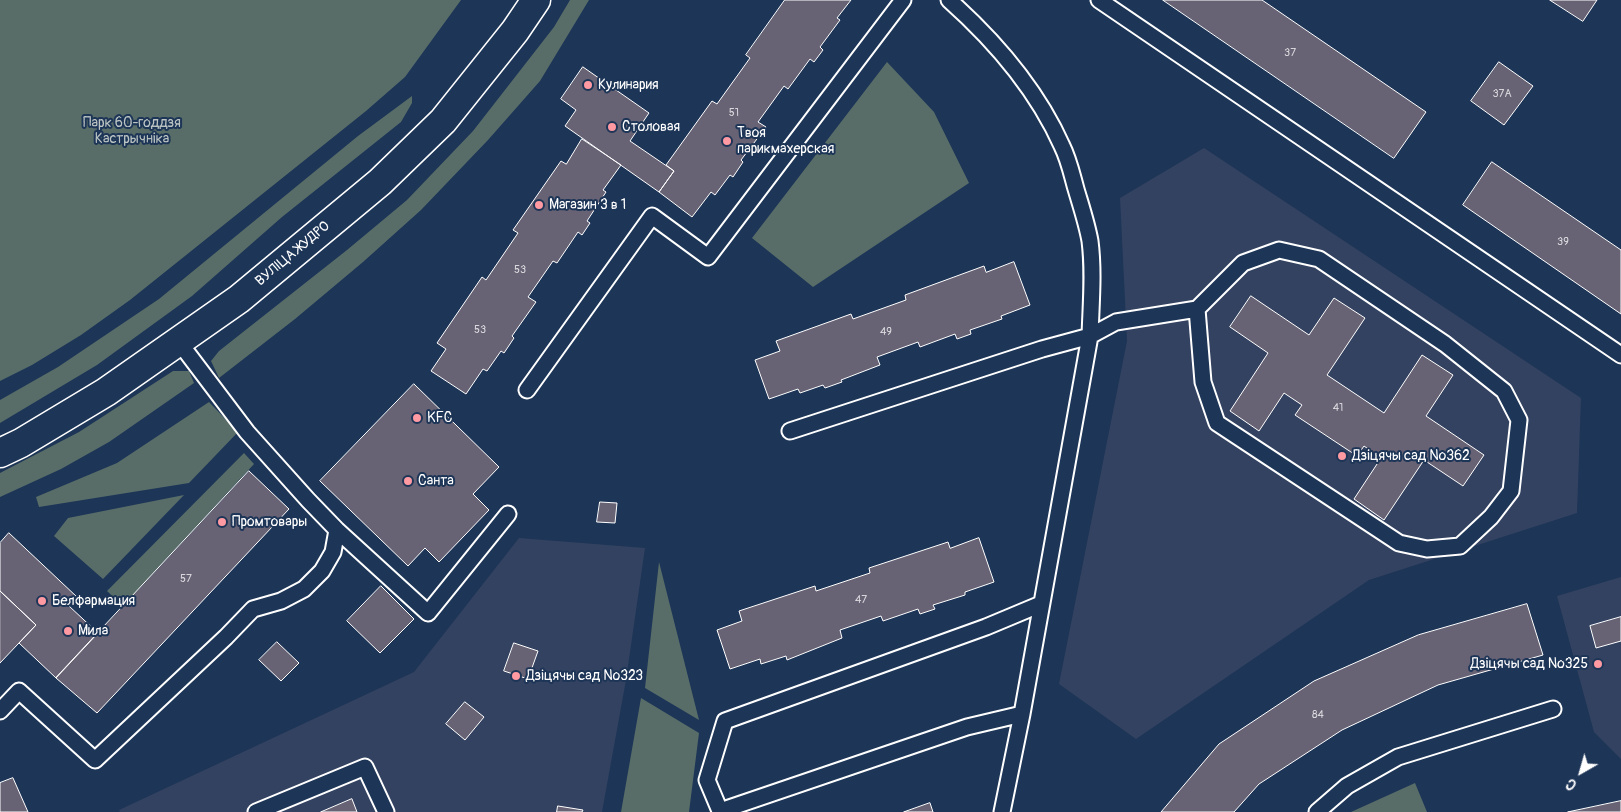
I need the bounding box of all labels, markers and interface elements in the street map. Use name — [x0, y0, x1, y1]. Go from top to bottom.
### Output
house number: 37 — [1284, 46, 1296, 60]
place label: Кулинария — [598, 77, 659, 93]
marker: Кулинария — [582, 79, 594, 91]
house number: 37А — [1492, 87, 1512, 101]
house number: 51 — [729, 106, 739, 120]
park label: Парк 60-годдзя Кастрычніка — [83, 115, 181, 148]
place label: Столовая — [622, 119, 680, 135]
marker: Столовая — [606, 121, 618, 133]
place label: Твоя парикмахерская — [737, 125, 834, 158]
marker: Твоя парикмахерская — [721, 135, 733, 147]
place label: Магазин 3 в 1 — [549, 197, 626, 213]
marker: Магазин 3 в 1 — [533, 199, 545, 211]
street label: ВУЛІЦА ЖУДРО — [252, 218, 334, 290]
house number: 39 — [1557, 235, 1569, 249]
house number: 53 — [514, 263, 526, 277]
house number: 53 — [474, 323, 486, 337]
house number: 49 — [880, 325, 892, 339]
house number: 41 — [1333, 401, 1343, 415]
place label: KFC — [427, 410, 453, 426]
marker: KFC — [411, 412, 423, 424]
place label: Дзіцячы сад №362 — [1352, 448, 1470, 464]
marker: Дзіцячы сад №362 — [1336, 450, 1348, 462]
place label: Санта — [418, 473, 454, 489]
marker: Санта — [402, 475, 414, 487]
place label: Промтовары — [232, 514, 307, 530]
marker: Промтовары — [216, 516, 228, 528]
house number: 57 — [180, 572, 192, 586]
place label: Белфармация — [52, 593, 135, 609]
house number: 47 — [855, 593, 867, 607]
marker: Белфармация — [36, 595, 48, 607]
place label: Мила — [78, 623, 108, 639]
marker: Мила — [62, 625, 74, 637]
place label: Дзіцячы сад №325 — [1471, 656, 1588, 672]
marker: Дзіцячы сад №325 — [1592, 658, 1604, 670]
place label: Дзіцячы сад №323 — [526, 668, 643, 684]
marker: Дзіцячы сад №323 — [510, 670, 522, 682]
house number: 84 — [1312, 708, 1324, 722]
north arrow — [1556, 747, 1606, 797]
text: С — [1563, 775, 1580, 794]

